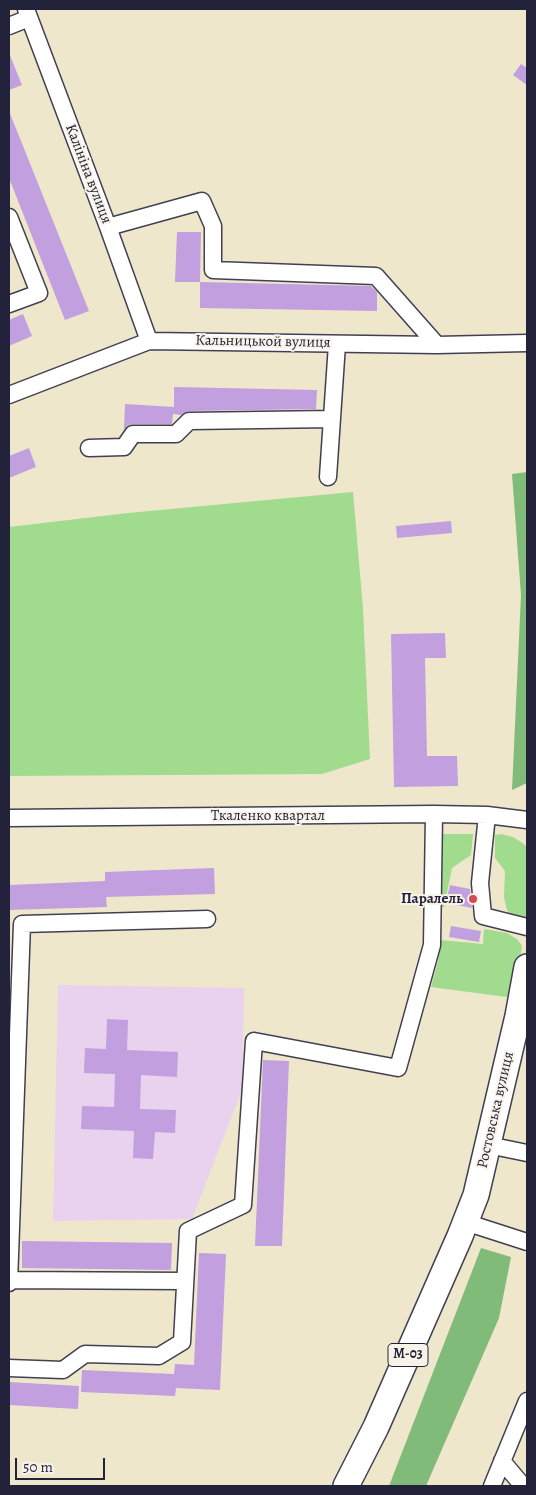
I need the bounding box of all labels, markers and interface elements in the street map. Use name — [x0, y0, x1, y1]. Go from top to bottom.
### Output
street label: Калініна вулиця — [61, 122, 115, 226]
street label: Кальницькой вулиця — [195, 332, 331, 352]
street label: Ткаленко квартал — [211, 807, 325, 825]
place label: Паралель — [401, 890, 463, 908]
marker: Паралель — [467, 893, 479, 905]
street label: Ростовська вулиця — [474, 1050, 518, 1170]
road number: М-03 — [388, 1344, 428, 1366]
scale bar — [18, 1448, 108, 1480]
text: 50 m — [23, 1457, 53, 1477]

